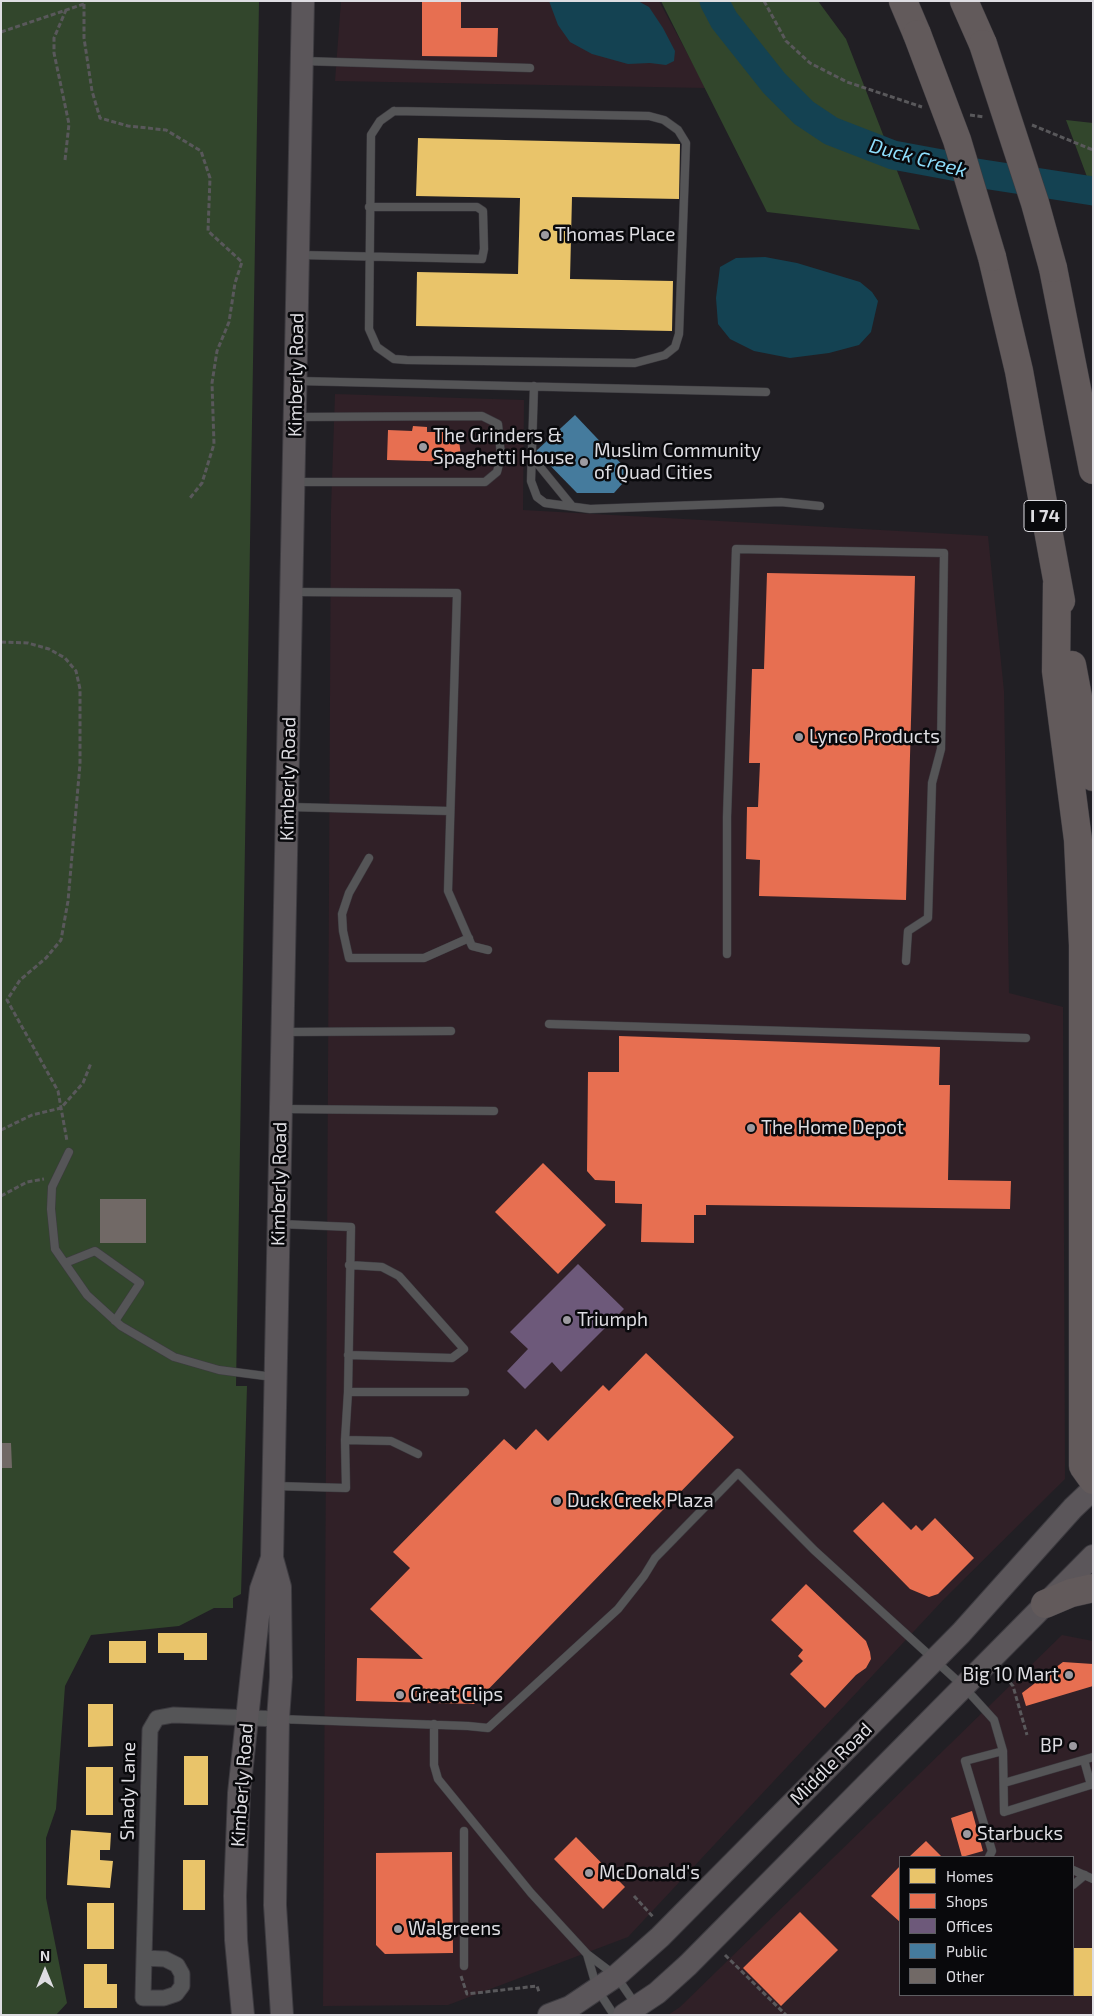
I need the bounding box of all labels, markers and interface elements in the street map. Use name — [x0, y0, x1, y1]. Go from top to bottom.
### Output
water label: Duck Creek — [867, 133, 969, 183]
place label: Thomas Place — [555, 224, 675, 246]
marker: Thomas Place — [539, 229, 551, 241]
street label: Kimberly Road — [284, 313, 308, 437]
place label: The Grinders & Spaghetti House — [433, 425, 575, 469]
place label: Muslim Community of Quad Cities — [594, 440, 761, 484]
marker: The Grinders & Spaghetti House — [417, 441, 429, 453]
marker: Muslim Community of Quad Cities — [578, 456, 590, 468]
road number: I 74 — [1024, 501, 1066, 532]
street label: Kimberly Road — [276, 717, 300, 841]
place label: Lynco Products — [809, 726, 940, 748]
marker: Lynco Products — [793, 731, 805, 743]
place label: The Home Depot — [761, 1117, 904, 1139]
street label: Kimberly Road — [267, 1122, 291, 1246]
marker: The Home Depot — [745, 1122, 757, 1134]
place label: Triumph — [577, 1309, 648, 1331]
marker: Triumph — [561, 1314, 573, 1326]
place label: Duck Creek Plaza — [567, 1490, 714, 1512]
marker: Duck Creek Plaza — [551, 1495, 563, 1507]
place label: Big 10 Mart — [962, 1664, 1059, 1686]
marker: Big 10 Mart — [1063, 1669, 1075, 1681]
place label: Great Clips — [410, 1684, 503, 1706]
marker: Great Clips — [394, 1689, 406, 1701]
street label: Middle Road — [785, 1718, 877, 1810]
street label: Kimberly Road — [226, 1722, 258, 1848]
place label: BP — [1040, 1735, 1063, 1757]
marker: BP — [1067, 1740, 1079, 1752]
street label: Shady Lane — [116, 1741, 140, 1841]
place label: Starbucks — [977, 1823, 1063, 1845]
marker: Starbucks — [961, 1828, 973, 1840]
legend — [899, 1856, 1074, 1996]
place label: McDonald's — [599, 1862, 700, 1884]
marker: McDonald's — [583, 1867, 595, 1879]
text: Homes — [946, 1867, 993, 1885]
text: Shops — [946, 1892, 988, 1910]
text: Offices — [946, 1917, 993, 1935]
place label: Walgreens — [408, 1918, 501, 1940]
marker: Walgreens — [392, 1923, 404, 1935]
text: Public — [946, 1942, 987, 1960]
north arrow — [20, 1946, 70, 1996]
text: N — [40, 1947, 50, 1964]
text: Other — [946, 1967, 985, 1985]

